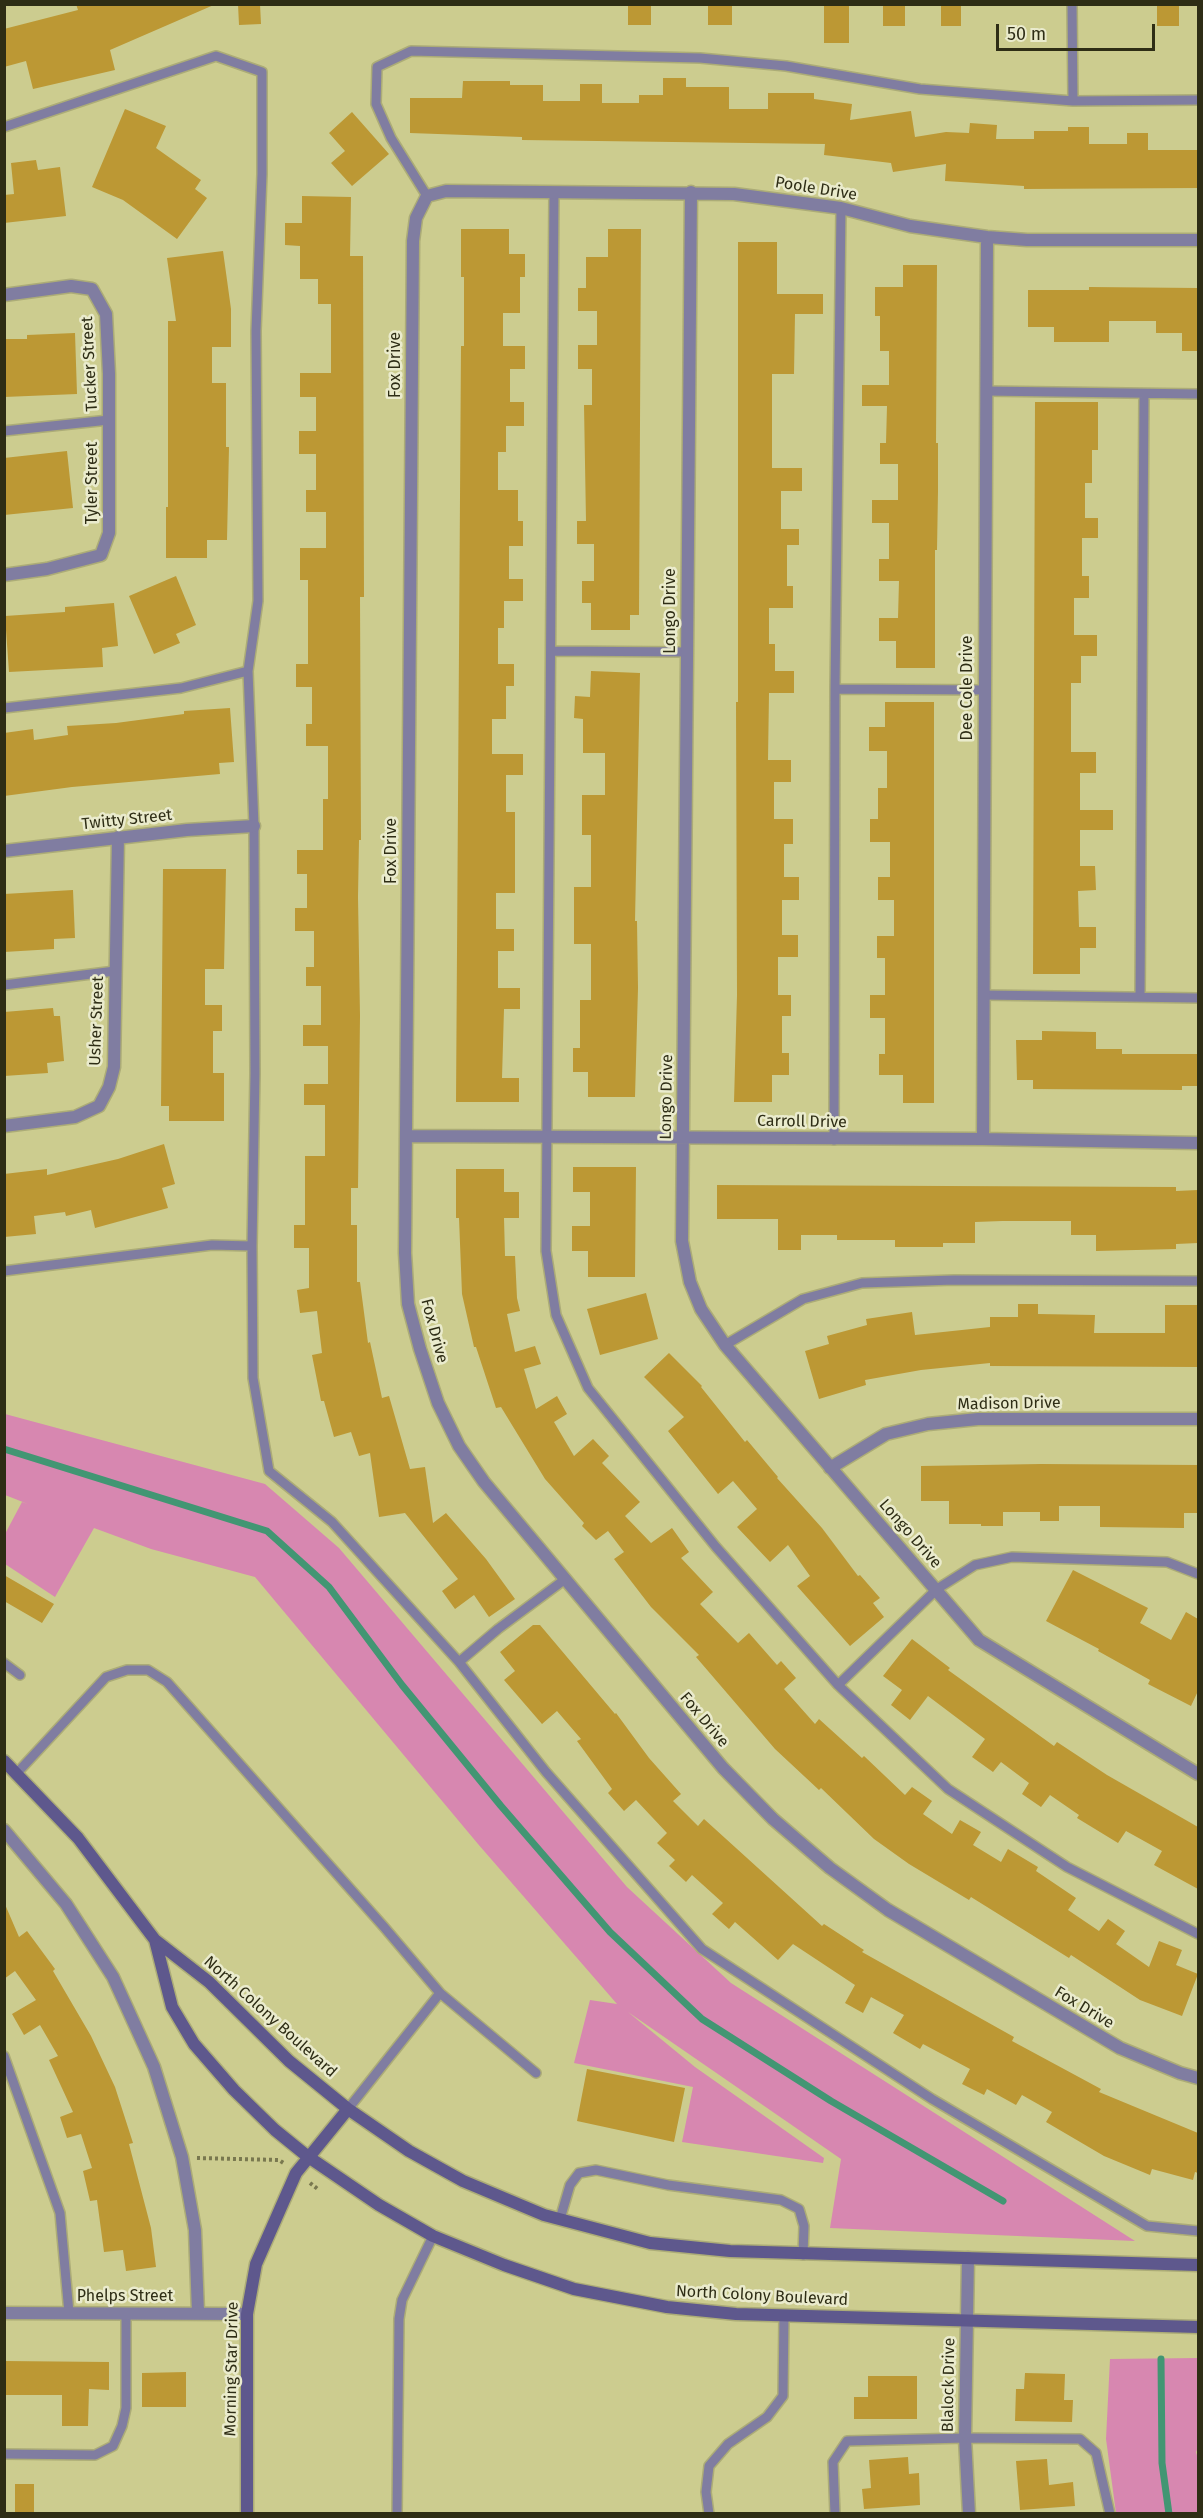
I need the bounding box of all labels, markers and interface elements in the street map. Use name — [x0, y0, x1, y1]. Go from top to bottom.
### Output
scale bar — [999, 12, 1158, 50]
text: 50 m — [1007, 23, 1046, 45]
street label: Poole Drive — [774, 173, 858, 205]
street label: Tucker Street — [78, 316, 102, 412]
street label: Fox Drive — [386, 332, 406, 398]
street label: Tyler Street — [83, 442, 103, 524]
street label: Longo Drive — [661, 568, 681, 654]
street label: Dee Cole Drive — [958, 635, 978, 741]
street label: Twitty Street — [81, 806, 173, 834]
street label: Fox Drive — [382, 818, 402, 884]
street label: Usher Street — [86, 976, 108, 1066]
street label: Longo Drive — [657, 1054, 677, 1140]
street label: Carroll Drive — [757, 1112, 847, 1132]
street label: Fox Drive — [416, 1297, 452, 1365]
street label: Madison Drive — [957, 1394, 1061, 1414]
street label: Longo Drive — [875, 1495, 945, 1573]
street label: Fox Drive — [675, 1689, 733, 1751]
street label: North Colony Boulevard — [200, 1952, 340, 2082]
street label: Fox Drive — [1051, 1983, 1117, 2033]
street label: North Colony Boulevard — [675, 2282, 849, 2310]
street label: Phelps Street — [77, 2287, 173, 2307]
street label: Morning Star Drive — [221, 2301, 243, 2437]
street label: Blalock Drive — [939, 2338, 959, 2432]

